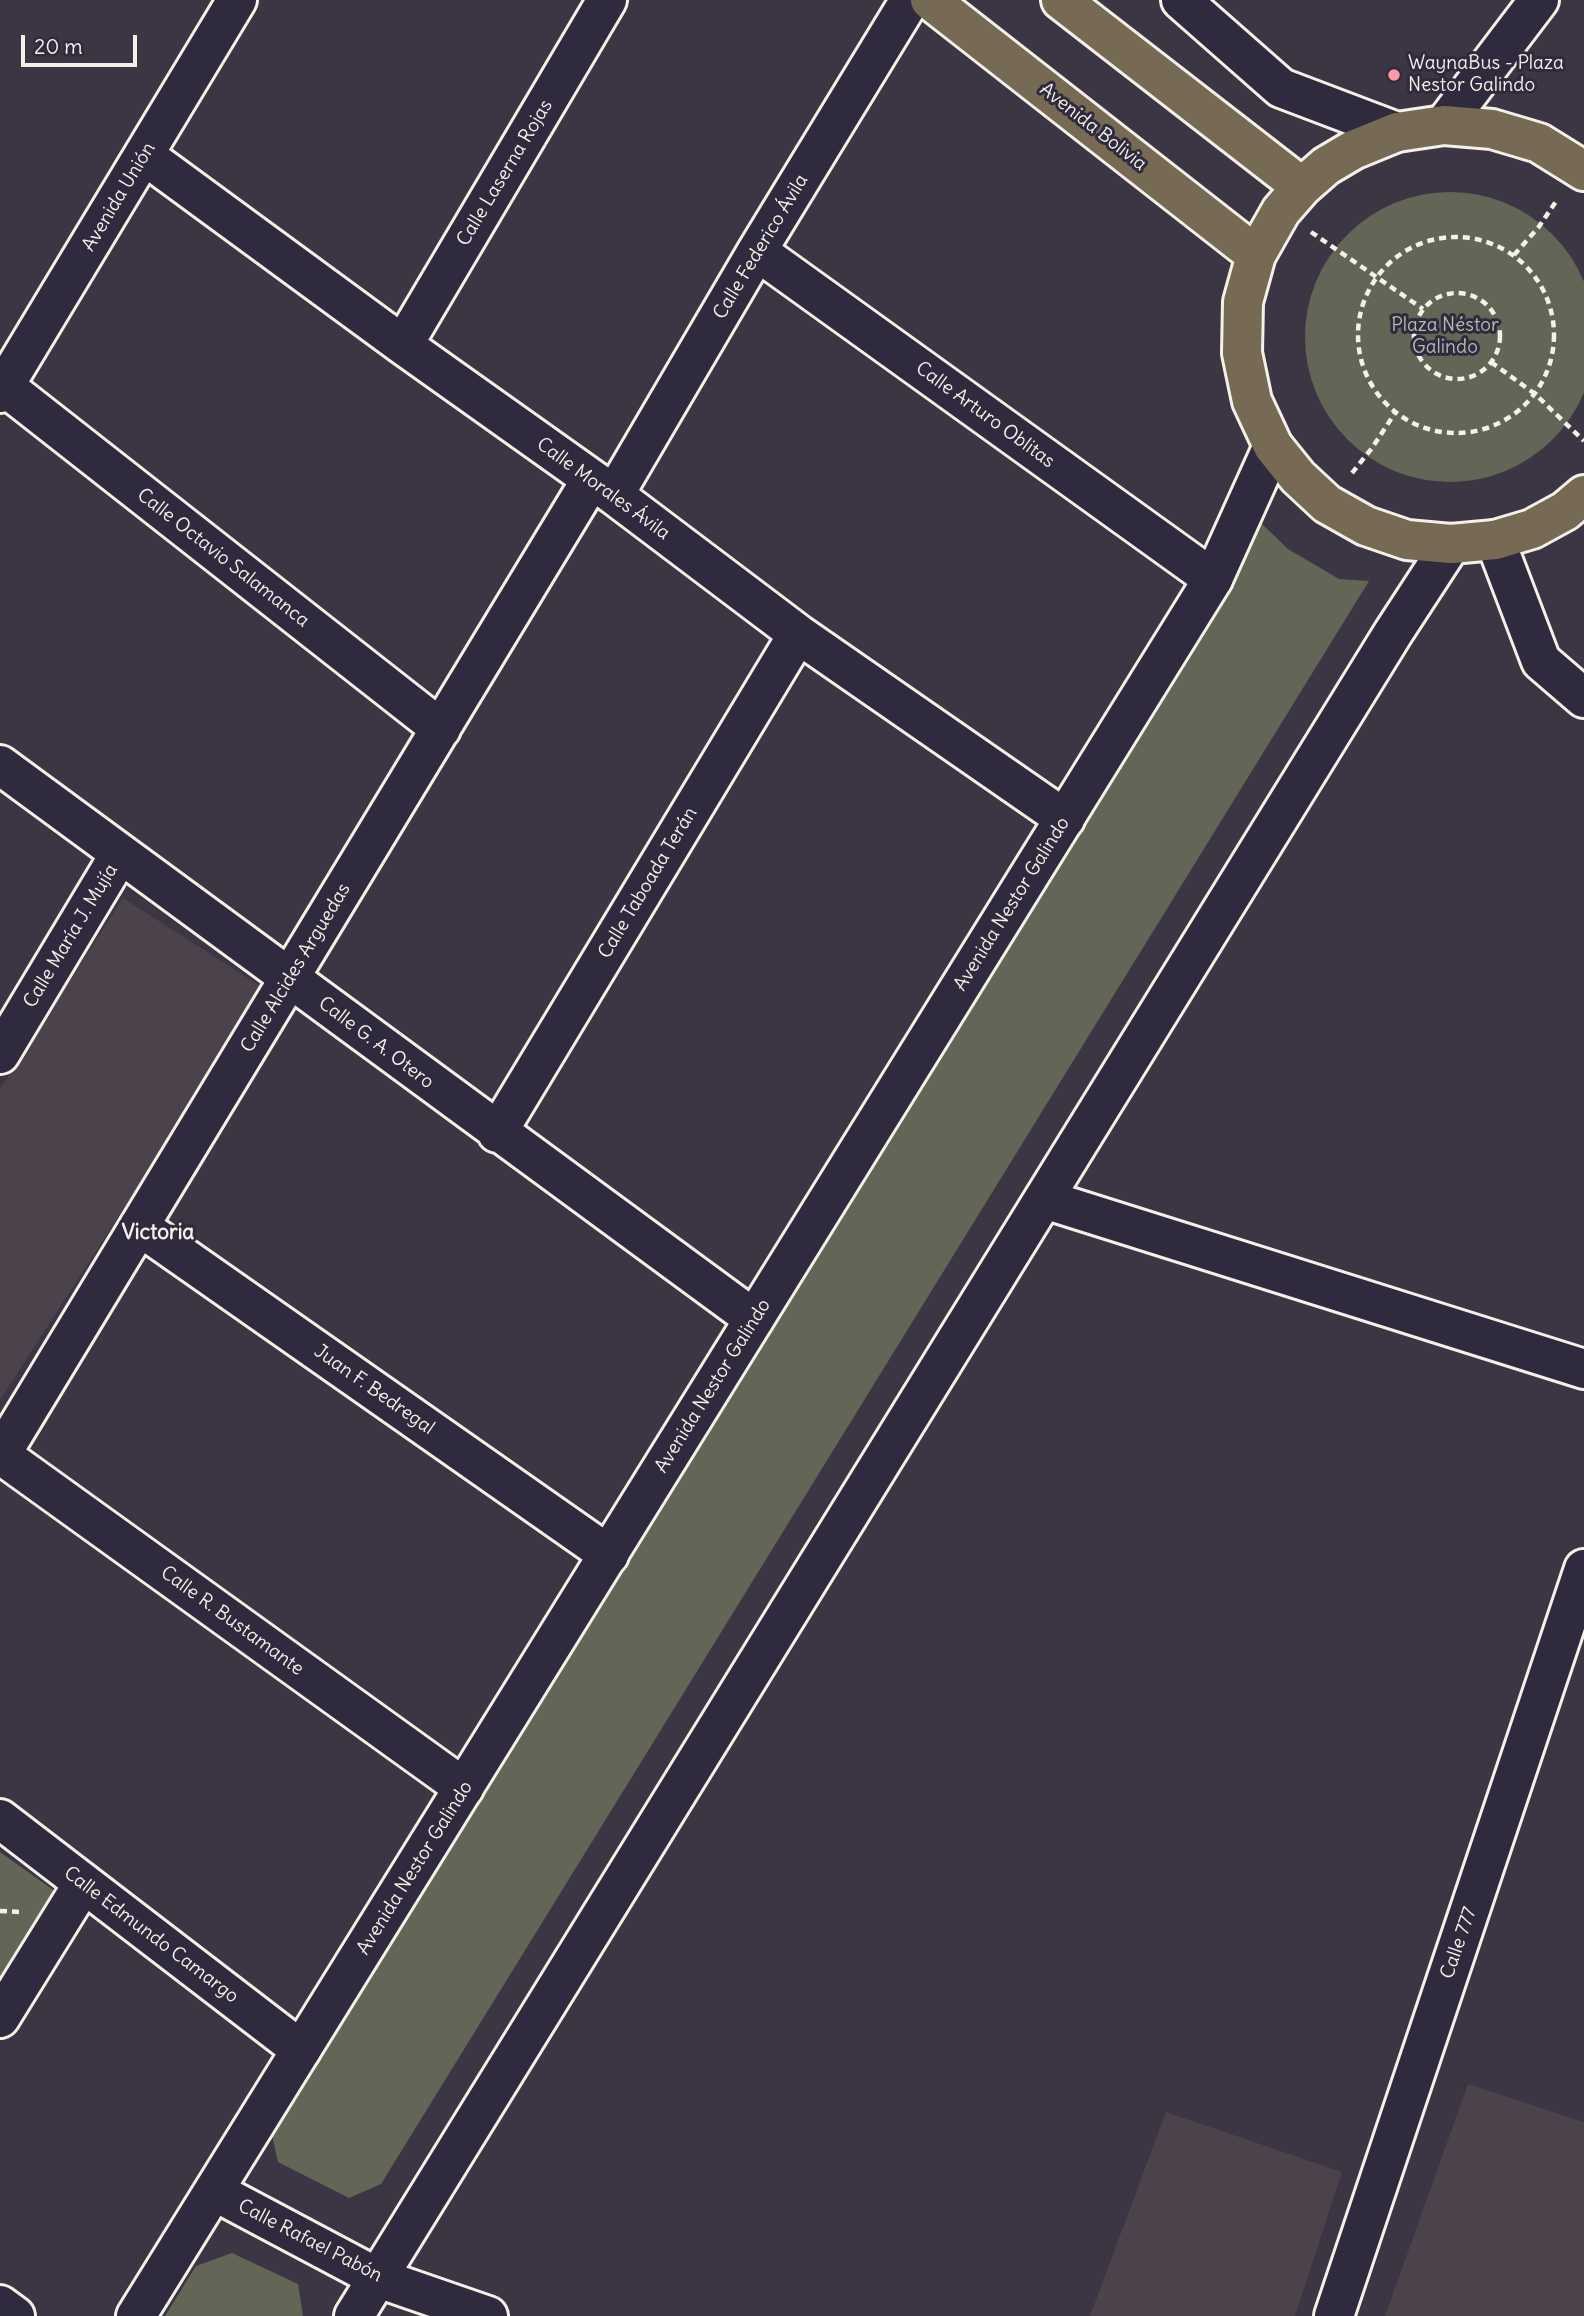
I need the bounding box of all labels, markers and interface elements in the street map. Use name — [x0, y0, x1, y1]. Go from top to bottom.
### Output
scale bar — [24, 21, 140, 65]
text: 20 m — [34, 33, 83, 60]
place label: WaynaBus - Plaza Nestor Galindo — [1408, 53, 1564, 97]
marker: WaynaBus - Plaza Nestor Galindo — [1386, 67, 1402, 83]
street label: Avenida Bolivia — [1035, 78, 1151, 176]
street label: Calle Laserna Rojas — [452, 96, 558, 250]
street label: Avenida Unión — [78, 138, 160, 256]
street label: Calle Federico Ávila — [709, 170, 813, 324]
park label: Plaza Néstor Galindo — [1391, 315, 1499, 359]
street label: Calle Arturo Oblitas — [911, 357, 1059, 473]
street label: Calle Morales Ávila — [532, 433, 674, 545]
street label: Calle Octavio Salamanca — [132, 484, 314, 632]
street label: Calle Taboada Terán — [594, 803, 702, 963]
street label: Avenida Nestor Galindo — [949, 813, 1075, 995]
street label: Calle María J. Mujía — [19, 860, 123, 1012]
street label: Calle Alcides Arguedas — [236, 879, 356, 1057]
street label: Calle G. A. Otero — [314, 992, 438, 1094]
district label: Victoria — [122, 1220, 194, 1246]
street label: Avenida Nestor Galindo — [650, 1295, 776, 1477]
street label: Juan F. Bedregal — [309, 1340, 439, 1440]
street label: Calle R. Bustamante — [156, 1561, 308, 1681]
street label: Avenida Nestor Galindo — [352, 1777, 478, 1959]
street label: Calle Edmundo Camargo — [59, 1862, 243, 2008]
street label: Calle 777 — [1436, 1904, 1482, 1982]
street label: Calle Rafael Pabón — [234, 2195, 386, 2287]

